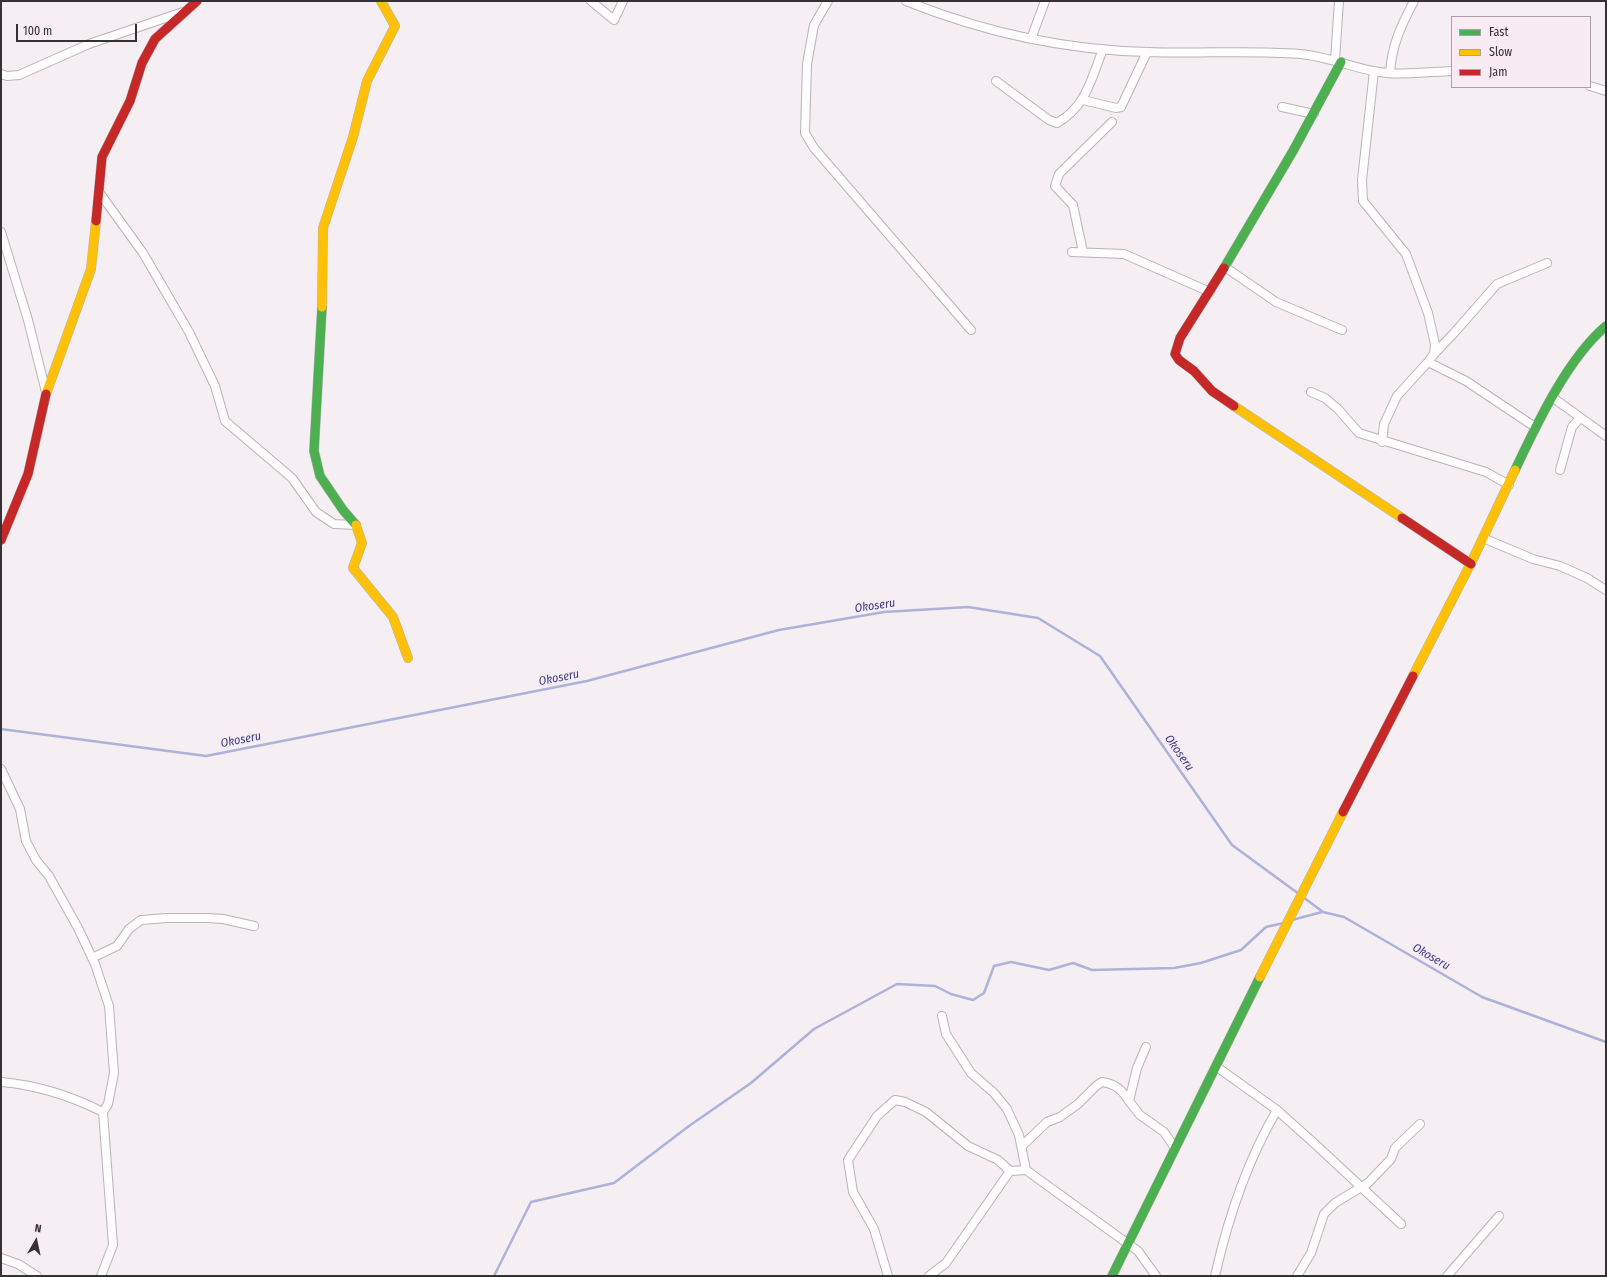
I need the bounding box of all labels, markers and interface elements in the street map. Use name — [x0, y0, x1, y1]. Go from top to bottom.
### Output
scale bar — [18, 16, 139, 42]
legend — [1451, 16, 1591, 88]
text: 100 m — [23, 24, 52, 38]
text: Fast — [1489, 25, 1508, 39]
text: Slow — [1489, 45, 1512, 59]
text: Jam — [1489, 65, 1507, 79]
water label: Okoseru — [854, 596, 896, 616]
water label: Okoseru — [538, 667, 580, 689]
water label: Okoseru — [220, 729, 262, 751]
water label: Okoseru — [1161, 732, 1197, 774]
water label: Okoseru — [1410, 941, 1452, 973]
north arrow — [16, 1221, 56, 1261]
text: N — [34, 1222, 42, 1236]

